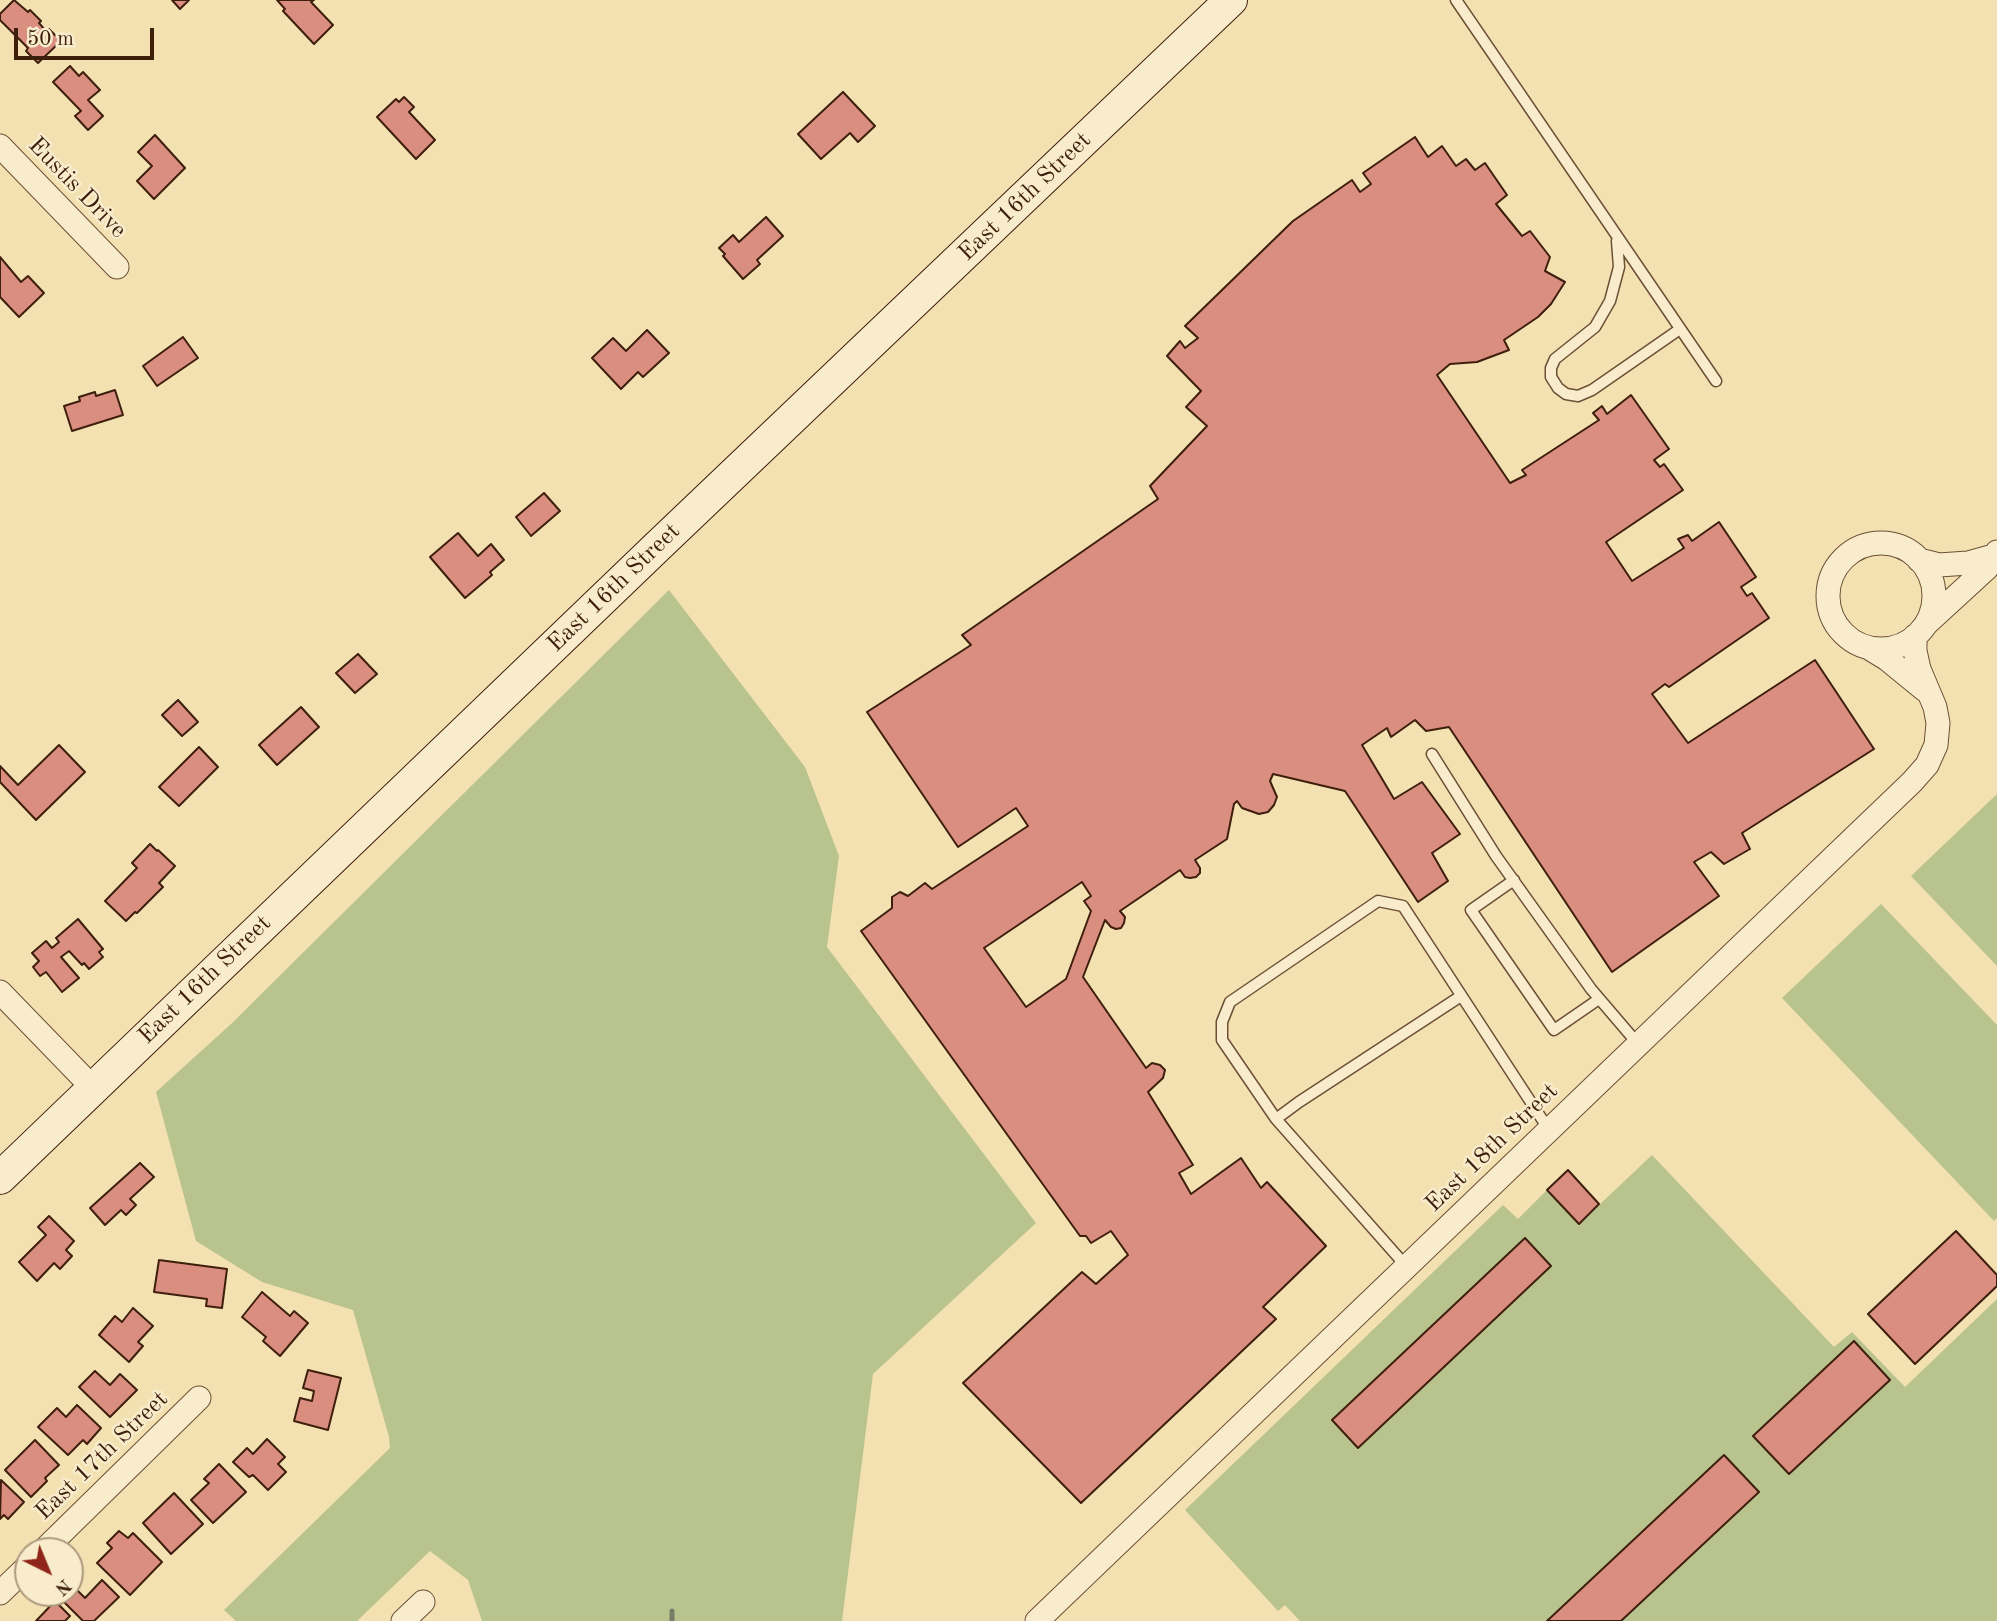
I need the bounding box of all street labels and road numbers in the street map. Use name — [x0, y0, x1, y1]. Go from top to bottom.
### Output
street label: East 16th Street — [953, 126, 1097, 268]
street label: Eustis Drive — [22, 131, 132, 245]
street label: East 16th Street — [542, 517, 686, 659]
street label: East 16th Street — [133, 909, 277, 1051]
street label: East 18th Street — [1420, 1077, 1564, 1219]
street label: East 17th Street — [30, 1385, 174, 1527]

